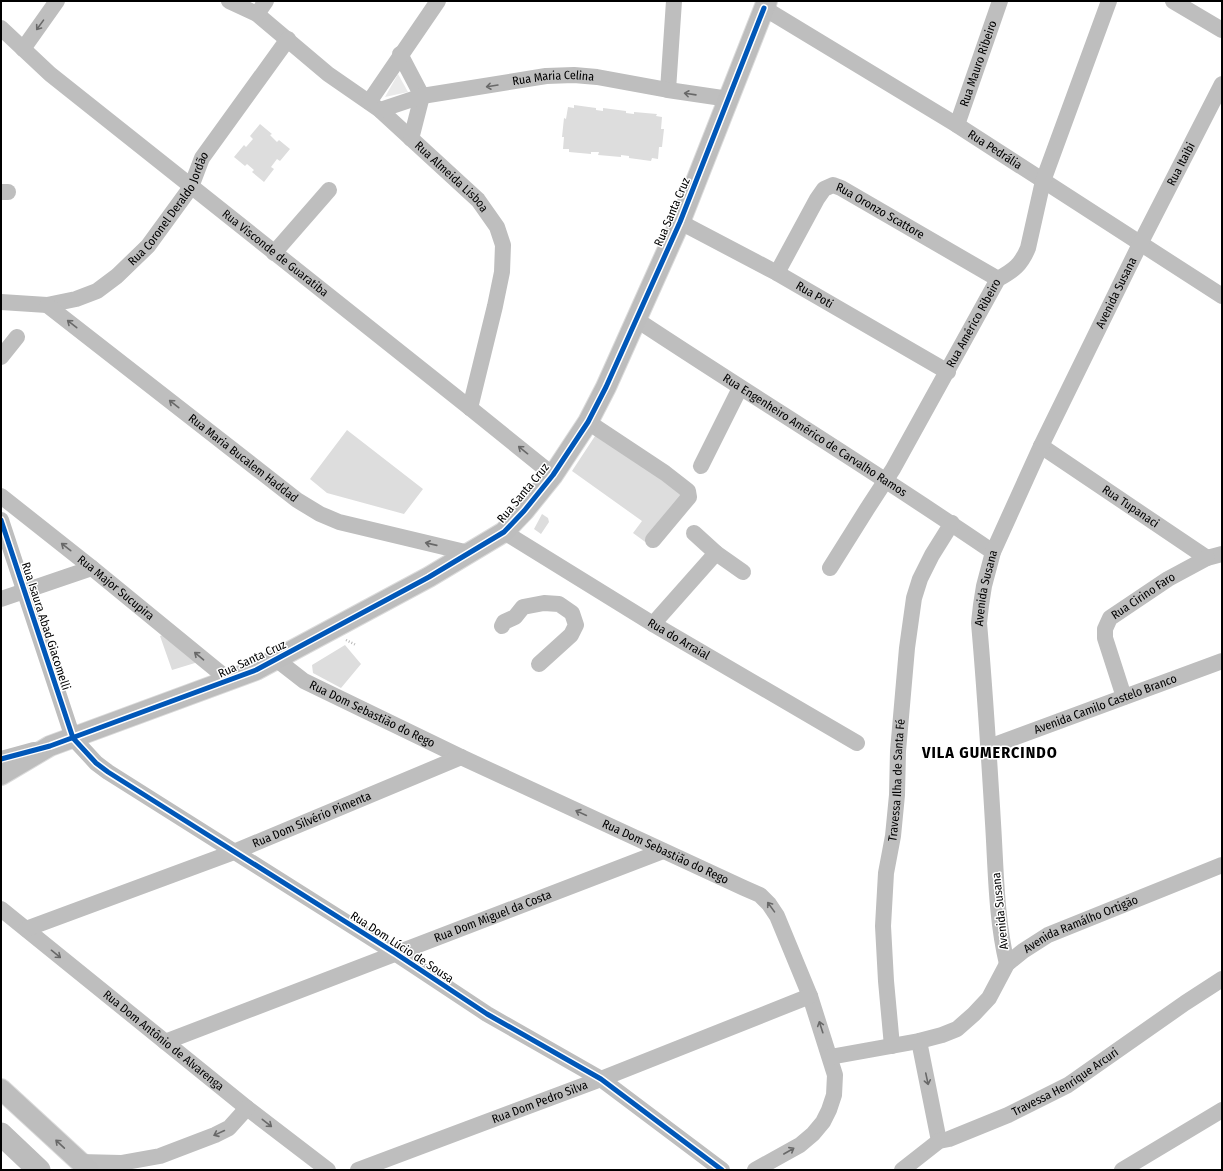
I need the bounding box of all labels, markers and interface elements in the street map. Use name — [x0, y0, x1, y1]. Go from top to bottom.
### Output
one-way arrow — [36, 19, 44, 30]
street label: Rua Mauro Ribeiro — [957, 19, 1000, 109]
street label: Rua Maria Celina — [511, 68, 595, 88]
one-way arrow — [486, 82, 499, 90]
one-way arrow — [684, 90, 697, 98]
street label: Rua Pedrália — [965, 127, 1025, 172]
street label: Rua Almeida Lisboa — [412, 138, 491, 215]
street label: Rua Itaibi — [1164, 140, 1198, 188]
street label: Rua Coronel Deraldo Jordão — [125, 149, 211, 268]
street label: Rua Santa Cruz — [651, 175, 693, 248]
street label: Rua Oronzo Scattore — [834, 180, 927, 242]
street label: Rua Visconde de Guaratiba — [219, 207, 331, 300]
street label: Avenida Susana — [1093, 255, 1140, 331]
street label: Rua Américo Ribeiro — [943, 276, 1004, 370]
street label: Rua Poti — [793, 278, 836, 311]
one-way arrow — [67, 320, 78, 328]
street label: Rua Engenheiro Américo de Carvalho Ramos — [720, 371, 910, 500]
one-way arrow — [169, 400, 180, 409]
street label: Rua Maria Bucalem Haddad — [186, 411, 301, 505]
one-way arrow — [517, 446, 528, 455]
street label: Rua Santa Cruz — [494, 460, 552, 526]
street label: Rua Tupanaci — [1099, 482, 1162, 531]
one-way arrow — [425, 540, 438, 548]
one-way arrow — [61, 543, 72, 552]
street label: Avenida Susana — [972, 548, 1000, 627]
street label: Rua Major Sucupira — [75, 552, 157, 623]
street label: Rua Isaura Abad Giacomelli — [19, 560, 73, 692]
street label: Rua Cirino Faro — [1109, 569, 1178, 622]
street label: Rua do Arraial — [645, 616, 712, 663]
street label: Rua Santa Cruz — [216, 637, 288, 681]
one-way arrow — [194, 652, 205, 661]
street label: Avenida Camilo Castelo Branco — [1032, 671, 1179, 737]
street label: Rua Dom Sebastião do Rego — [307, 678, 437, 750]
street label: Travessa Ilha de Santa Fé — [885, 718, 908, 843]
district label: VILA GUMERCINDO — [921, 743, 1058, 762]
street label: Rua Dom Silvério Pimenta — [250, 788, 373, 850]
one-way arrow — [575, 809, 587, 816]
street label: Rua Dom Sebastião do Rego — [600, 816, 731, 887]
street label: Avenida Susana — [989, 872, 1011, 950]
street label: Rua Dom Miguel da Costa — [432, 887, 553, 945]
street label: Avenida Ramálho Ortigão — [1021, 893, 1140, 956]
one-way arrow — [767, 902, 775, 913]
street label: Rua Dom Lúcio de Sousa — [348, 908, 456, 986]
one-way arrow — [51, 949, 62, 958]
street label: Rua Dom Antônio de Alvarenga — [100, 987, 227, 1094]
one-way arrow — [816, 1021, 824, 1033]
street label: Travessa Henrique Arcuri — [1010, 1045, 1121, 1119]
one-way arrow — [924, 1073, 932, 1086]
street label: Rua Dom Pedro Silva — [490, 1078, 590, 1126]
one-way arrow — [261, 1118, 272, 1127]
one-way arrow — [213, 1130, 225, 1137]
one-way arrow — [55, 1139, 65, 1148]
one-way arrow — [783, 1146, 795, 1154]

